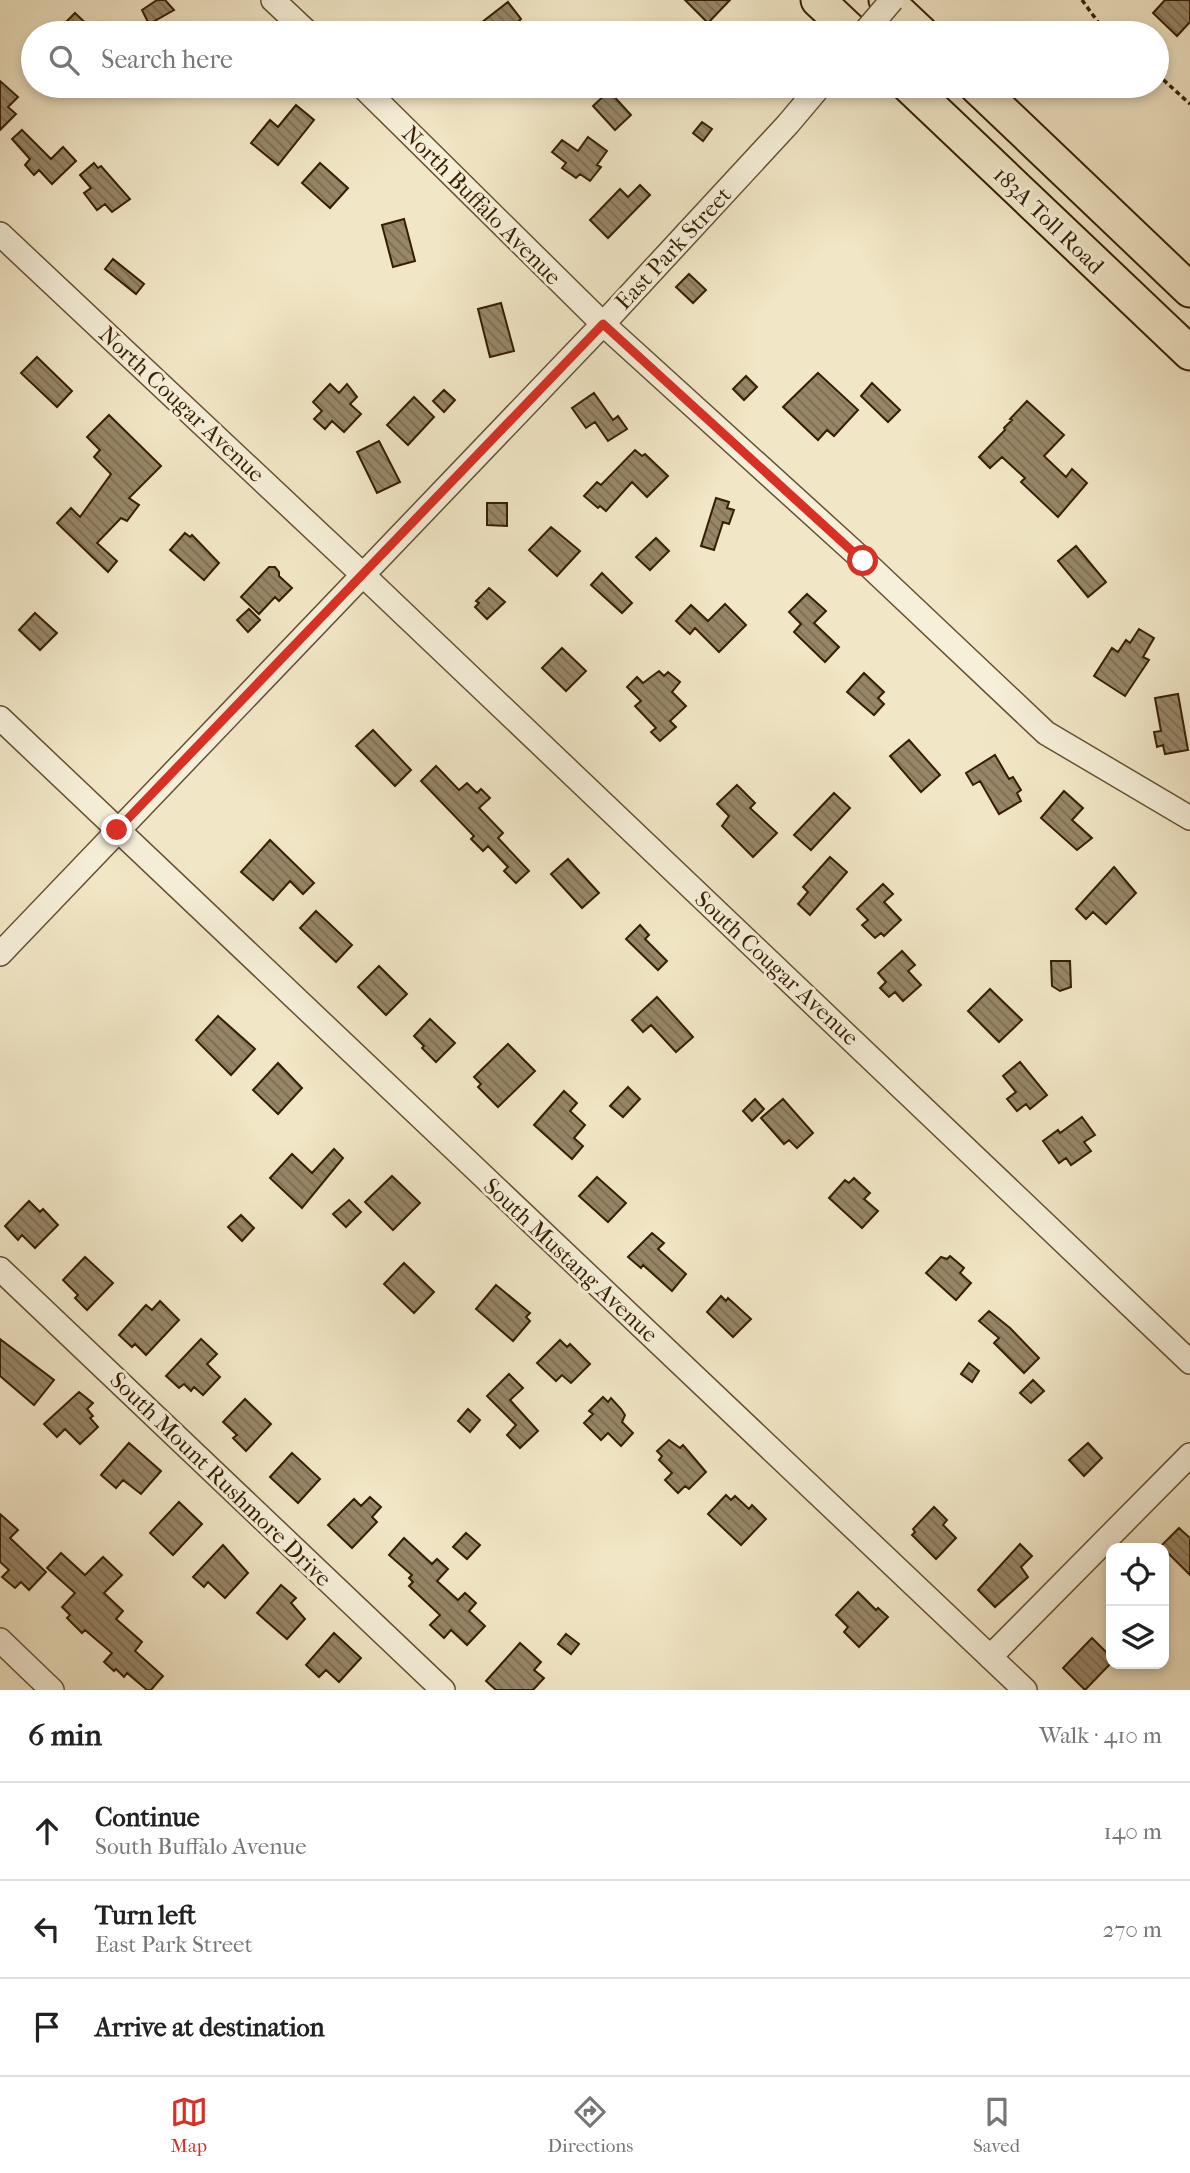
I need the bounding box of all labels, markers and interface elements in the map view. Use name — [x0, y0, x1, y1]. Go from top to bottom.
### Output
search box — [21, 21, 1169, 98]
icon: search — [45, 41, 83, 79]
text: Search here — [101, 44, 233, 75]
street label: North Buffalo Avenue — [397, 120, 567, 290]
street label: 183A Toll Road — [988, 161, 1110, 280]
street label: East Park Street — [610, 181, 737, 315]
street label: North Cougar Avenue — [93, 321, 270, 488]
route start — [847, 545, 878, 576]
route end — [101, 814, 132, 845]
street label: South Cougar Avenue — [689, 885, 864, 1051]
street label: South Mustang Avenue — [478, 1173, 663, 1348]
street label: South Mount Rushmore Drive — [104, 1366, 337, 1592]
map controls — [1106, 1543, 1169, 1669]
button: locate — [1106, 1543, 1169, 1606]
button: layers — [1106, 1606, 1169, 1669]
text: 6 min — [28, 1718, 102, 1753]
text: Walk · 410 m — [1039, 1722, 1162, 1749]
text: Continue — [95, 1802, 200, 1833]
icon: ahead — [28, 1812, 66, 1850]
text: 140 m — [1103, 1818, 1162, 1845]
text: South Buffalo Avenue — [95, 1833, 307, 1860]
text: Turn left — [95, 1900, 196, 1931]
icon: left — [28, 1910, 66, 1948]
text: 270 m — [1102, 1916, 1162, 1943]
text: East Park Street — [95, 1931, 253, 1958]
icon: arrive — [28, 2008, 66, 2046]
text: Arrive at destination — [95, 2012, 325, 2043]
tab: Map — [170, 2093, 208, 2157]
tab: Directions — [548, 2093, 633, 2157]
tab: Saved — [973, 2093, 1020, 2157]

